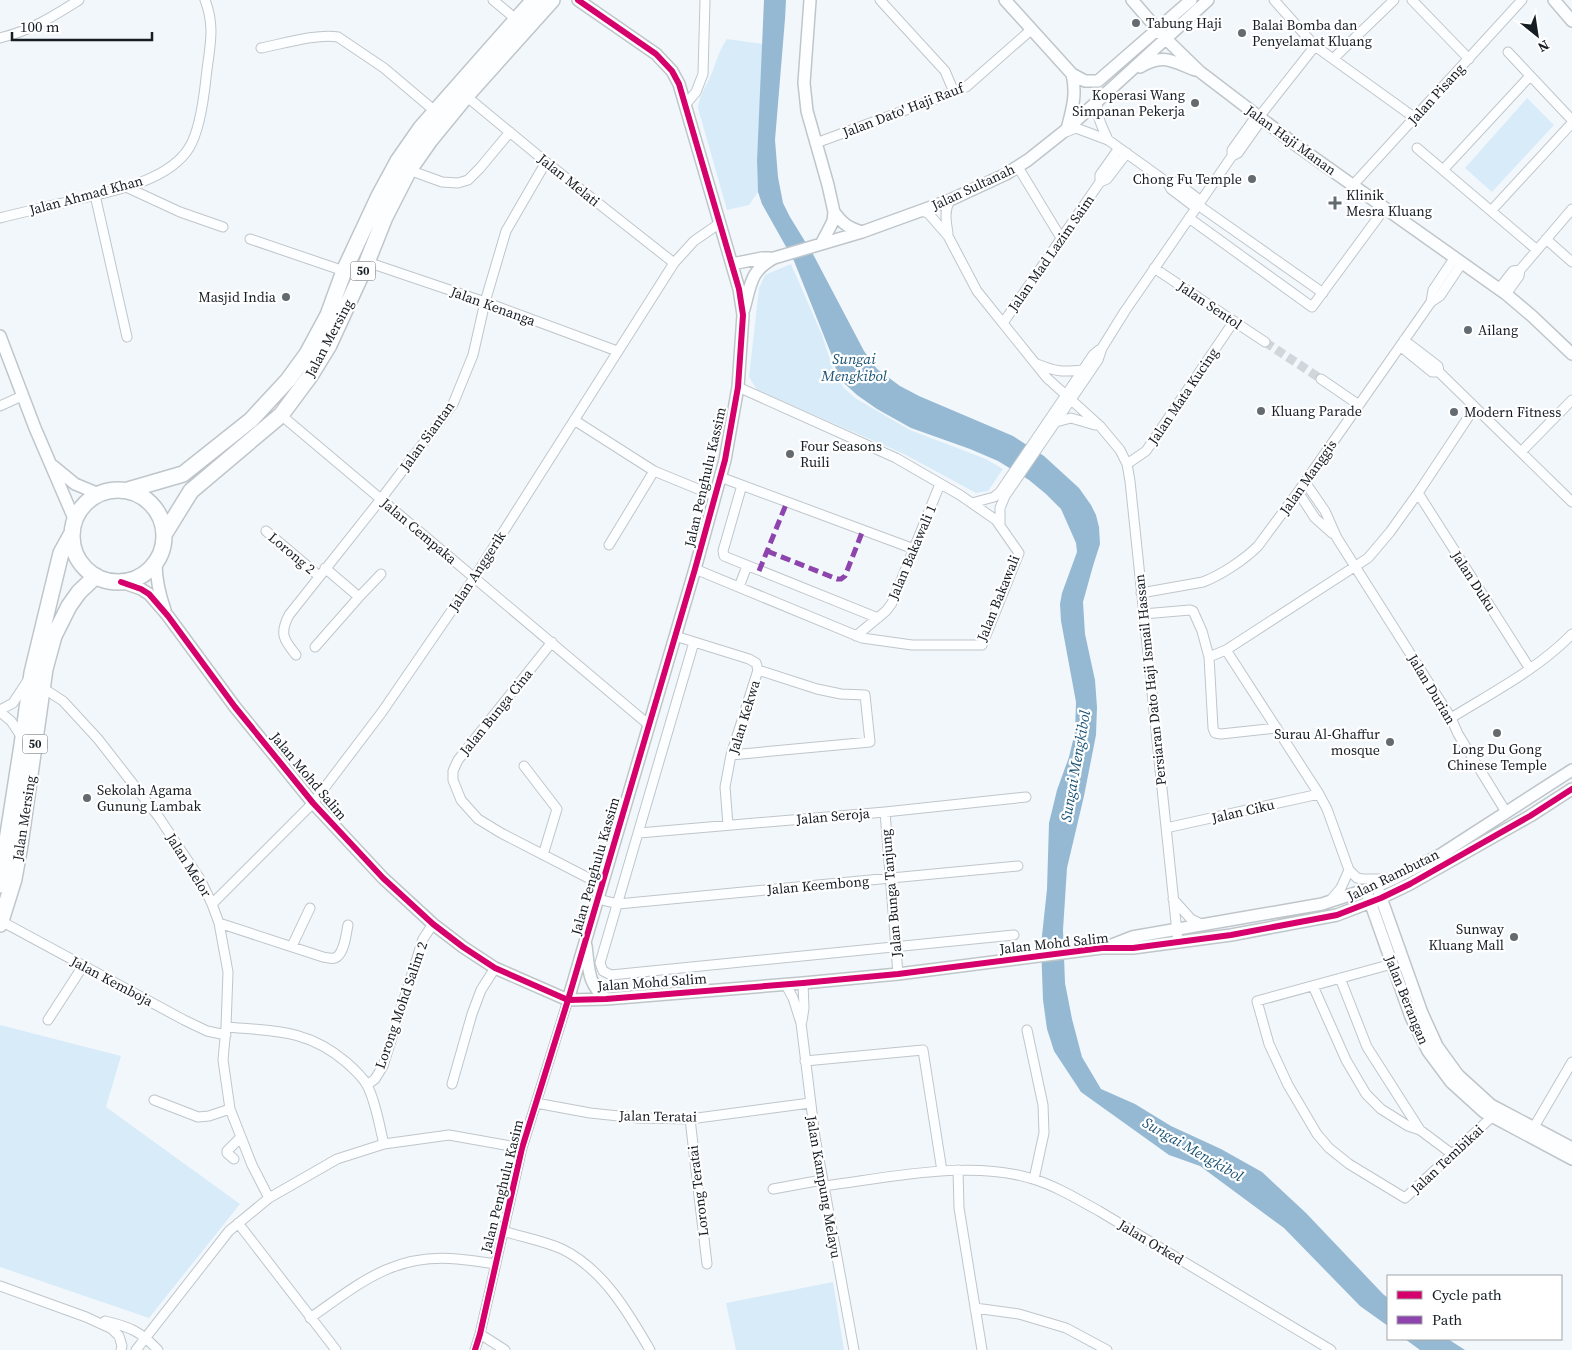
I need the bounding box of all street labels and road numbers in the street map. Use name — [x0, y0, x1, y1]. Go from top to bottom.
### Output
street label: Jalan Pisang — [1402, 59, 1469, 130]
street label: Jalan Dato' Haji Rauf — [839, 77, 967, 143]
street label: Jalan Haji Manan — [1241, 100, 1341, 180]
street label: Jalan Melati — [533, 148, 604, 211]
street label: Jalan Sultanah — [927, 159, 1018, 215]
street label: Jalan Ahmad Khan — [26, 170, 145, 220]
street label: Jalan Mad Lazim Saim — [1003, 190, 1099, 316]
road number: 50 — [350, 262, 376, 280]
street label: Jalan Sentol — [1173, 276, 1246, 334]
street label: Jalan Kenanga — [447, 281, 539, 331]
street label: Jalan Mersing — [299, 295, 358, 382]
street label: Jalan Mata Kucing — [1143, 344, 1223, 449]
street label: Jalan Siantan — [394, 397, 459, 476]
street label: Jalan Penghulu Kassim — [679, 405, 731, 550]
street label: Jalan Manggis — [1274, 435, 1341, 519]
street label: Jalan Cempaka — [376, 493, 462, 569]
street label: Jalan Bakawali 1 — [883, 501, 941, 604]
street label: Jalan Anggerik — [443, 527, 511, 616]
street label: Lorong 2 — [264, 528, 320, 578]
street label: Jalan Duku — [1446, 546, 1501, 615]
street label: Jalan Bakawali — [971, 552, 1024, 645]
street label: Persiaran Dato Haji Ismail Hassan — [1129, 573, 1171, 787]
street label: Jalan Durian — [1403, 649, 1461, 728]
street label: Jalan Bunga Cina — [454, 664, 538, 760]
street label: Jalan Kekwa — [723, 677, 765, 757]
street label: Jalan Mohd Salim — [265, 727, 352, 825]
road number: 50 — [22, 734, 48, 754]
street label: Jalan Mersing — [7, 774, 41, 863]
street label: Jalan Penghulu Kassim — [565, 794, 624, 938]
street label: Jalan Ciku — [1209, 794, 1276, 828]
street label: Jalan Seroja — [794, 803, 871, 829]
street label: Jalan Melor — [161, 828, 217, 901]
street label: Jalan Bunga Tanjung — [875, 828, 907, 959]
street label: Jalan Rambutan — [1343, 844, 1443, 906]
street label: Jalan Keembong — [765, 871, 870, 900]
street label: Jalan Mohd Salim — [997, 927, 1110, 959]
street label: Lorong Mohd Salim 2 — [370, 939, 432, 1071]
street label: Jalan Kemboja — [67, 950, 157, 1011]
street label: Jalan Berangan — [1380, 951, 1434, 1048]
street label: Jalan Mohd Salim — [596, 968, 708, 996]
street label: Jalan Teratai — [618, 1105, 697, 1127]
street label: Jalan Kampung Melayu — [801, 1113, 846, 1260]
street label: Jalan Penghulu Kasim — [476, 1117, 528, 1256]
street label: Jalan Tembikai — [1405, 1120, 1488, 1199]
street label: Lorong Teratai — [682, 1144, 714, 1238]
street label: Jalan Orked — [1114, 1214, 1187, 1269]

